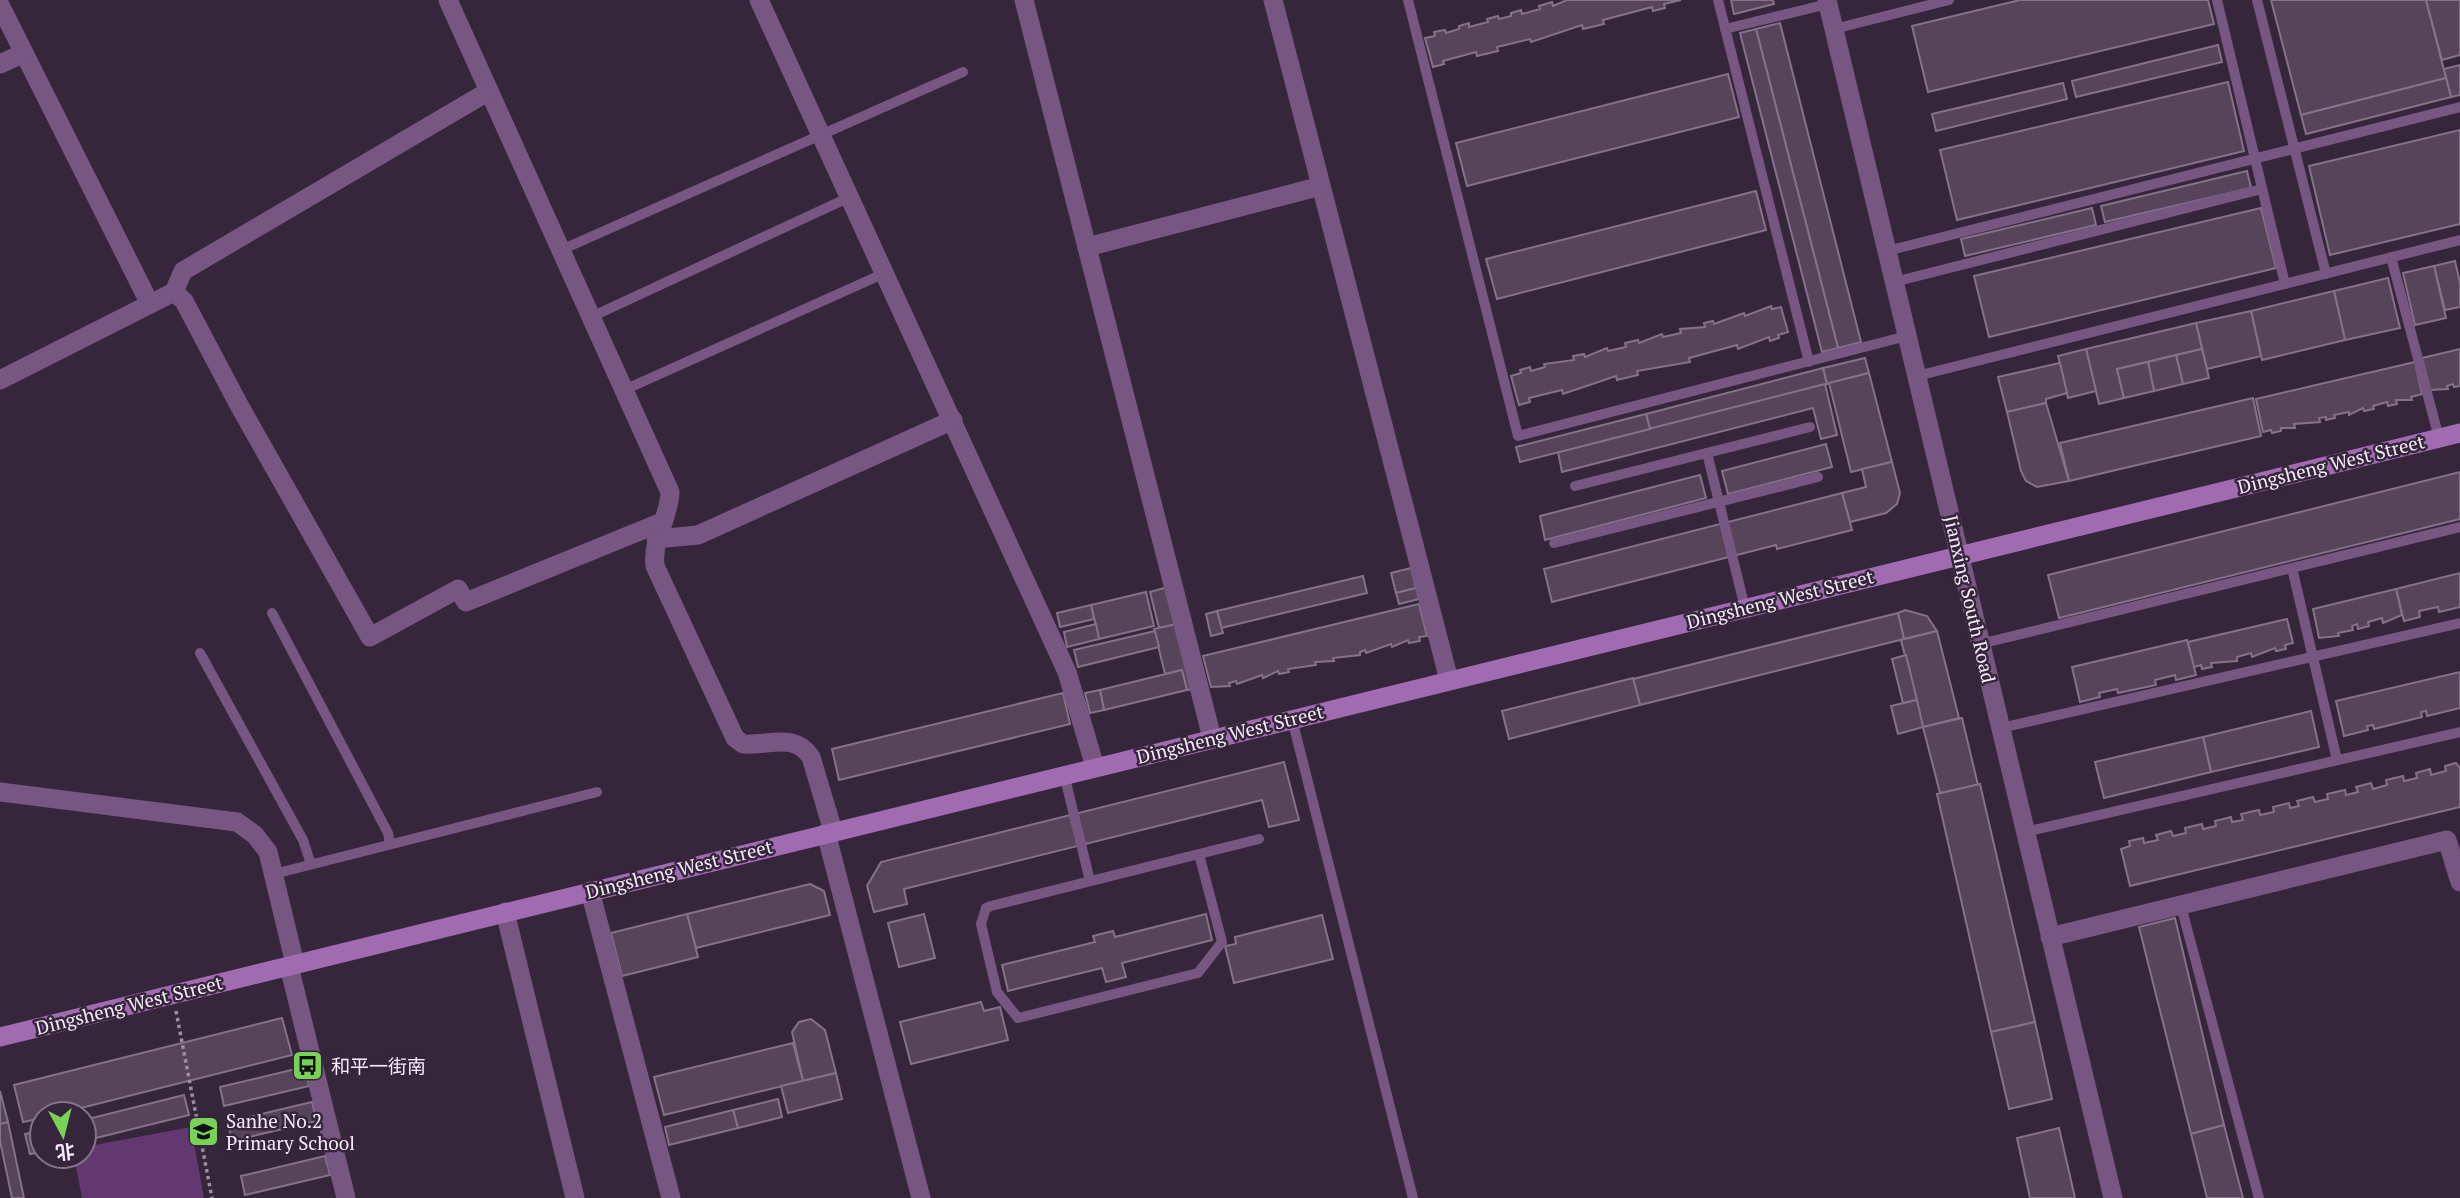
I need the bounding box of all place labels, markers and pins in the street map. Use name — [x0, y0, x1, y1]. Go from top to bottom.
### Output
bus stop icon: 和平一街南 — [291, 1049, 325, 1083]
place label: 和平一街南 — [331, 1053, 426, 1078]
place label: Sanhe No.2 Primary School — [226, 1108, 355, 1155]
school or university icon: Sanhe No.2 Primary School — [186, 1115, 220, 1149]

